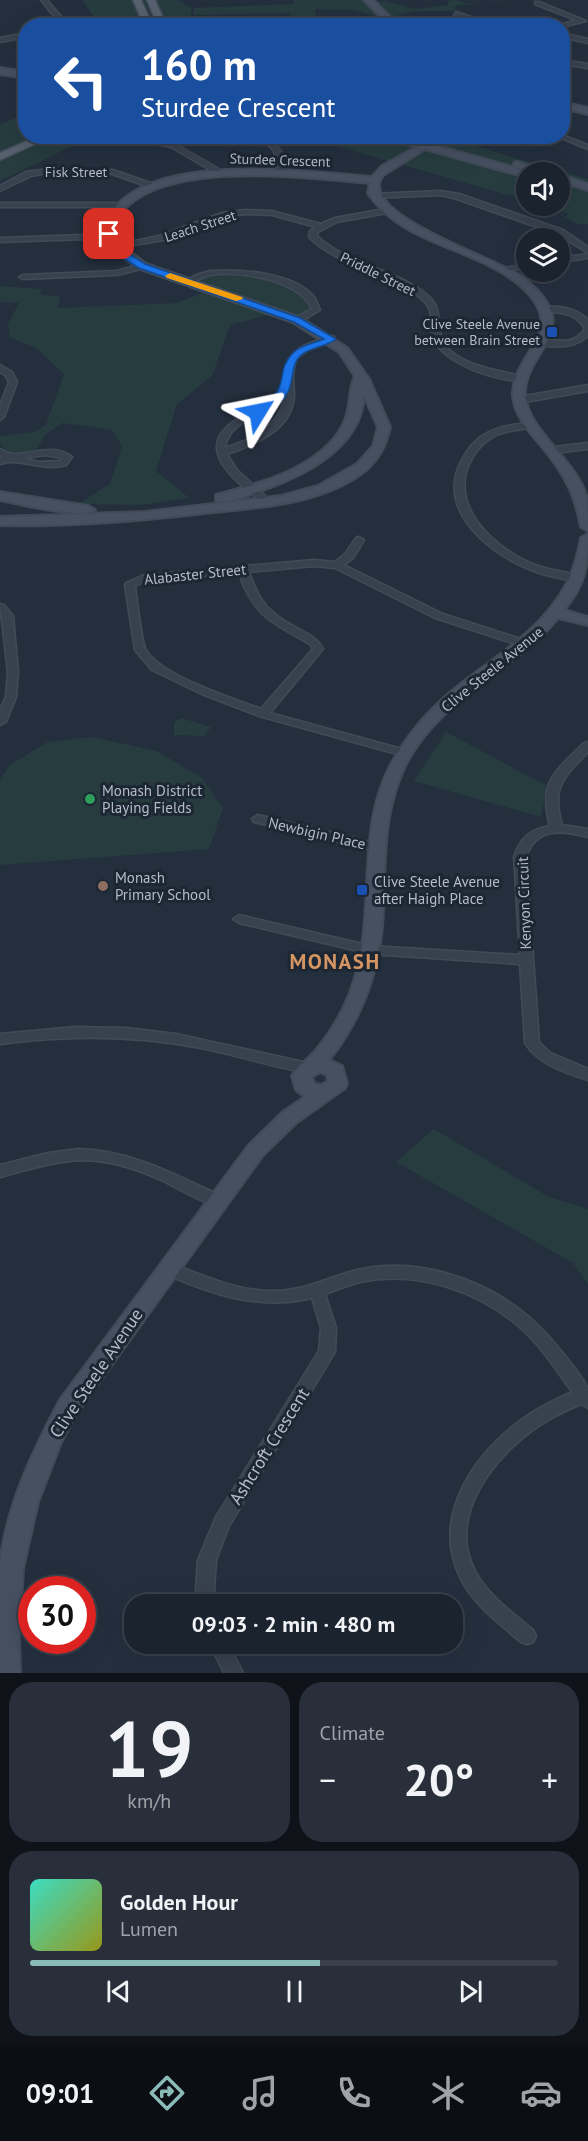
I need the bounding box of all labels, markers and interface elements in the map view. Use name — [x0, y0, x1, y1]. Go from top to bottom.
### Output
text: 160 m — [141, 37, 257, 92]
icon: left — [42, 42, 120, 120]
text: Sturdee Crescent — [141, 90, 336, 124]
street label: Sturdee Crescent — [229, 149, 331, 171]
map controls — [516, 162, 570, 282]
button: sound — [516, 162, 570, 216]
street label: Fisk Street — [45, 163, 108, 181]
street label: Leach Street — [162, 206, 238, 246]
pin — [83, 208, 134, 259]
icon: arrive — [92, 217, 125, 250]
button: layers — [516, 228, 570, 282]
street label: Priddle Street — [337, 248, 419, 300]
place label: Clive Steele Avenue between Brain Street — [414, 315, 540, 349]
marker: Clive Steele Avenue between Brain Street — [545, 325, 559, 339]
position arrow — [226, 380, 290, 444]
street label: Alabaster Street — [143, 559, 247, 589]
street label: Clive Steele Avenue — [437, 622, 547, 716]
place label: Monash District Playing Fields — [102, 781, 202, 817]
marker: Monash District Playing Fields — [83, 792, 97, 806]
street label: Newbigin Place — [267, 813, 367, 853]
street label: Kenyon Circuit — [513, 856, 535, 950]
place label: Monash Primary School — [115, 868, 211, 904]
place label: Clive Steele Avenue after Haigh Place — [374, 872, 500, 908]
marker: Monash Primary School — [96, 879, 110, 893]
marker: Clive Steele Avenue after Haigh Place — [355, 883, 369, 897]
district label: MONASH — [289, 948, 381, 975]
street label: Clive Steele Avenue — [44, 1304, 148, 1442]
street label: Ashcroft Crescent — [224, 1383, 314, 1509]
speed limit sign: 30 — [18, 1576, 96, 1654]
text: 09:03 · 2 min · 480 m — [192, 1610, 395, 1638]
text: 19 — [105, 1698, 193, 1799]
text: Climate — [320, 1720, 385, 1746]
text: 20° — [403, 1750, 474, 1808]
text: − — [320, 1758, 336, 1801]
text: + — [541, 1758, 558, 1801]
text: km/h — [127, 1788, 171, 1814]
text: Golden Hour — [120, 1888, 238, 1916]
text: Lumen — [120, 1916, 178, 1942]
icon: previous — [102, 1975, 135, 2008]
icon: pause — [278, 1975, 311, 2008]
icon: next — [454, 1975, 487, 2008]
icon: directions — [146, 2072, 188, 2114]
icon: music — [239, 2072, 281, 2114]
icon: phone — [333, 2072, 375, 2114]
icon: climate — [427, 2072, 469, 2114]
icon: car — [520, 2072, 562, 2114]
text: 09:01 — [26, 2076, 94, 2110]

